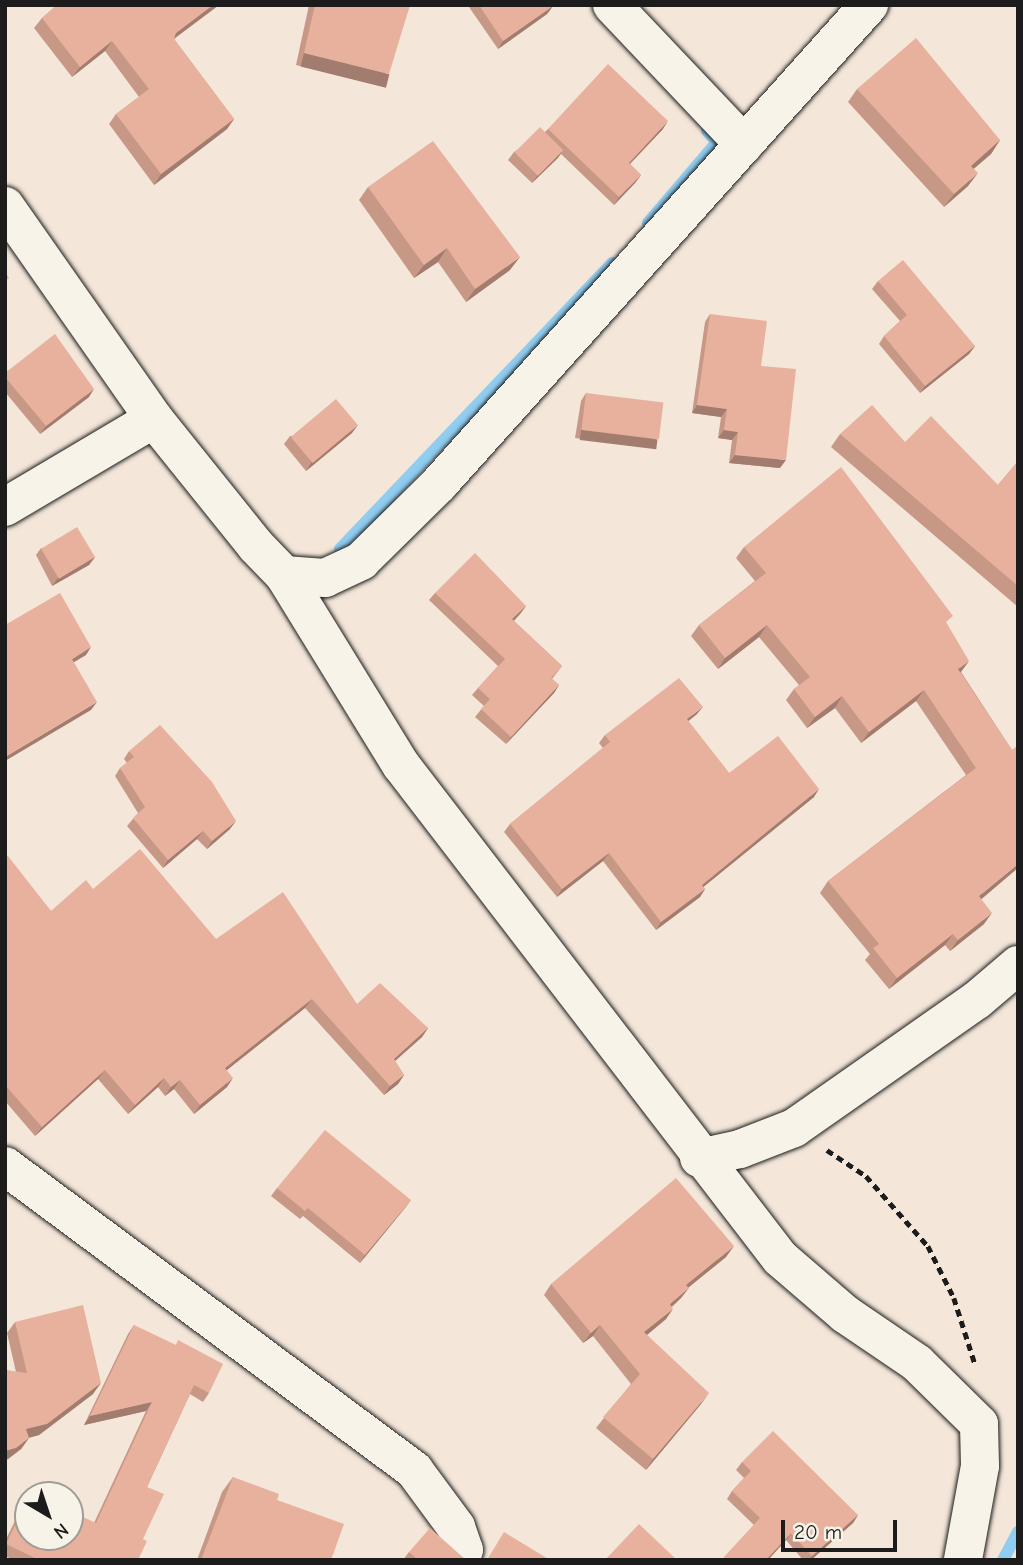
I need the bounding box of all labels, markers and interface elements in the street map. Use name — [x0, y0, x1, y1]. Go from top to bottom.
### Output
north arrow — [14, 1481, 84, 1551]
scale bar — [785, 1506, 900, 1550]
text: N — [49, 1518, 73, 1543]
text: 20 m — [794, 1520, 842, 1544]

